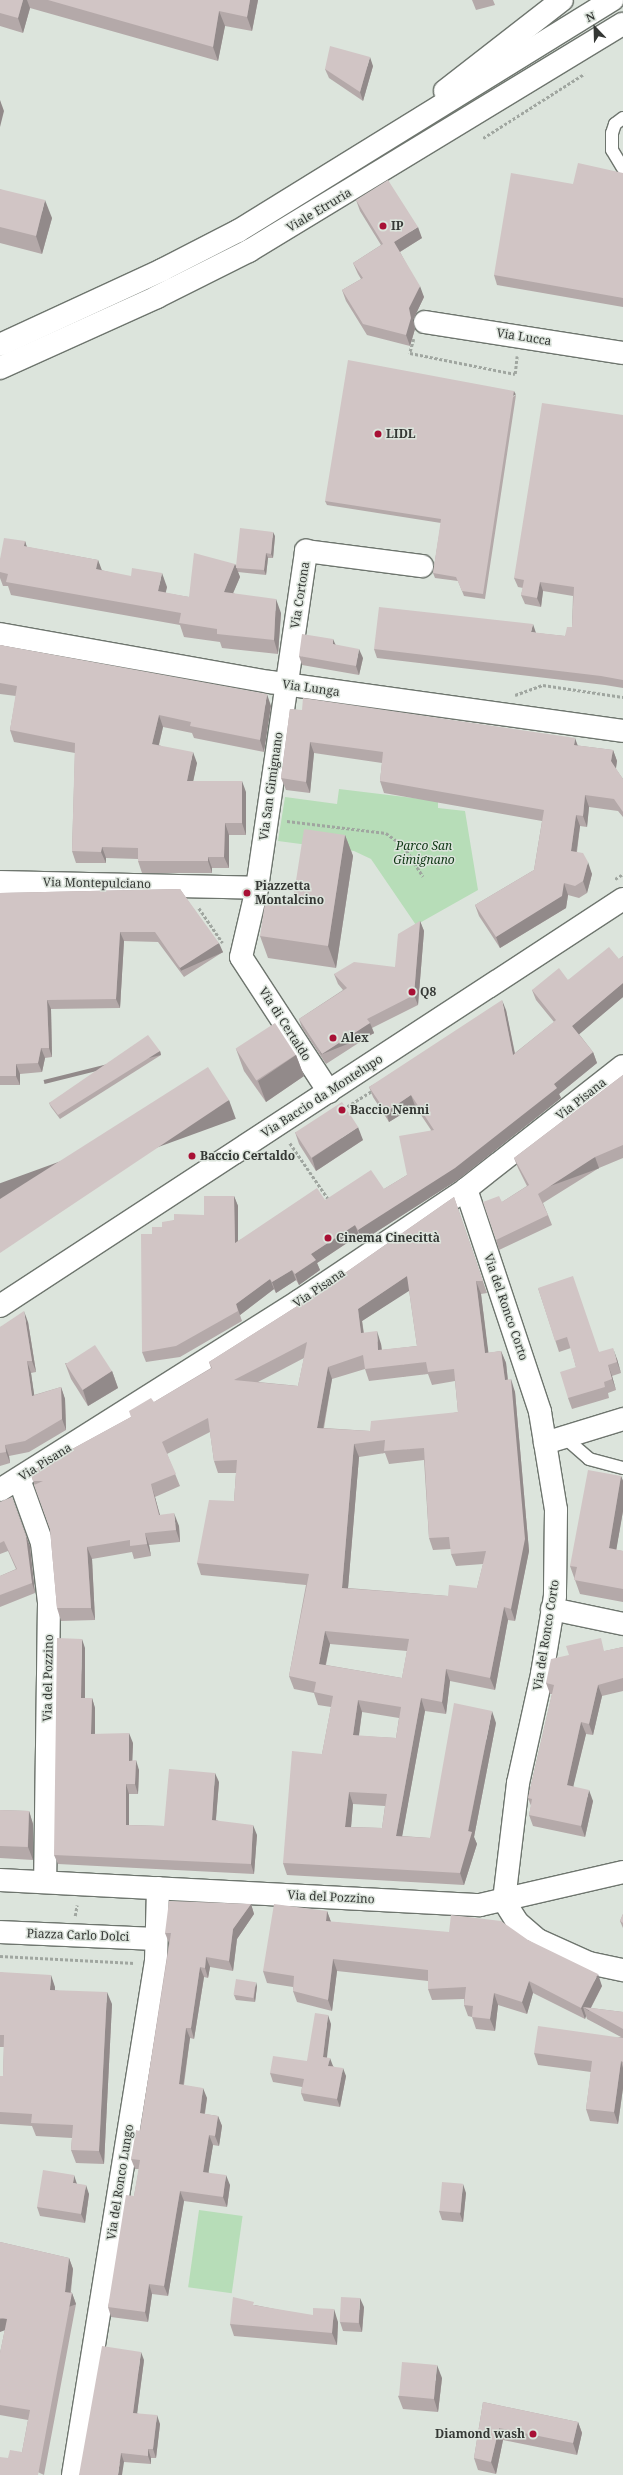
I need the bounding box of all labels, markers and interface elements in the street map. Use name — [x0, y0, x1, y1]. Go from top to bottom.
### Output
north arrow — [575, 8, 615, 48]
text: N — [583, 8, 597, 25]
street label: Viale Etruria — [284, 185, 354, 235]
place label: IP — [391, 219, 403, 233]
marker: IP — [378, 221, 388, 231]
street label: Via Lucca — [495, 326, 553, 348]
place label: LIDL — [386, 427, 416, 441]
marker: LIDL — [373, 429, 383, 439]
street label: Via Cortona — [288, 561, 312, 629]
street label: Via Lunga — [281, 677, 341, 699]
street label: Via San Gimignano — [256, 731, 286, 841]
park label: Parco San Gimignano — [393, 839, 455, 867]
street label: Via Montepulciano — [43, 875, 151, 891]
place label: Piazzetta Montalcino — [255, 879, 324, 907]
marker: Piazzetta Montalcino — [242, 888, 252, 898]
street label: Via di Certaldo — [256, 985, 314, 1063]
place label: Q8 — [420, 985, 436, 999]
marker: Q8 — [407, 987, 417, 997]
place label: Alex — [341, 1031, 369, 1045]
marker: Alex — [328, 1033, 338, 1043]
street label: Via Baccio da Montelupo — [259, 1051, 385, 1141]
street label: Via Pisana — [553, 1075, 609, 1123]
place label: Baccio Nenni — [350, 1103, 429, 1117]
marker: Baccio Nenni — [337, 1105, 347, 1115]
place label: Baccio Certaldo — [200, 1149, 295, 1163]
marker: Baccio Certaldo — [187, 1151, 197, 1161]
place label: Cinema Cinecittà — [336, 1231, 440, 1245]
marker: Cinema Cinecittà — [323, 1233, 333, 1243]
street label: Via del Ronco Corto — [481, 1252, 531, 1362]
street label: Via Pisana — [290, 1265, 348, 1311]
street label: Via Pisana — [16, 1440, 74, 1484]
street label: Via del Ronco Corto — [530, 1579, 562, 1691]
street label: Via del Pozzino — [40, 1634, 56, 1722]
street label: Via del Pozzino — [287, 1888, 375, 1906]
street label: Piazza Carlo Dolci — [26, 1926, 130, 1944]
street label: Via del Ronco Lungo — [104, 2123, 136, 2241]
place label: Diamond wash — [435, 2427, 525, 2441]
marker: Diamond wash — [528, 2429, 538, 2439]

